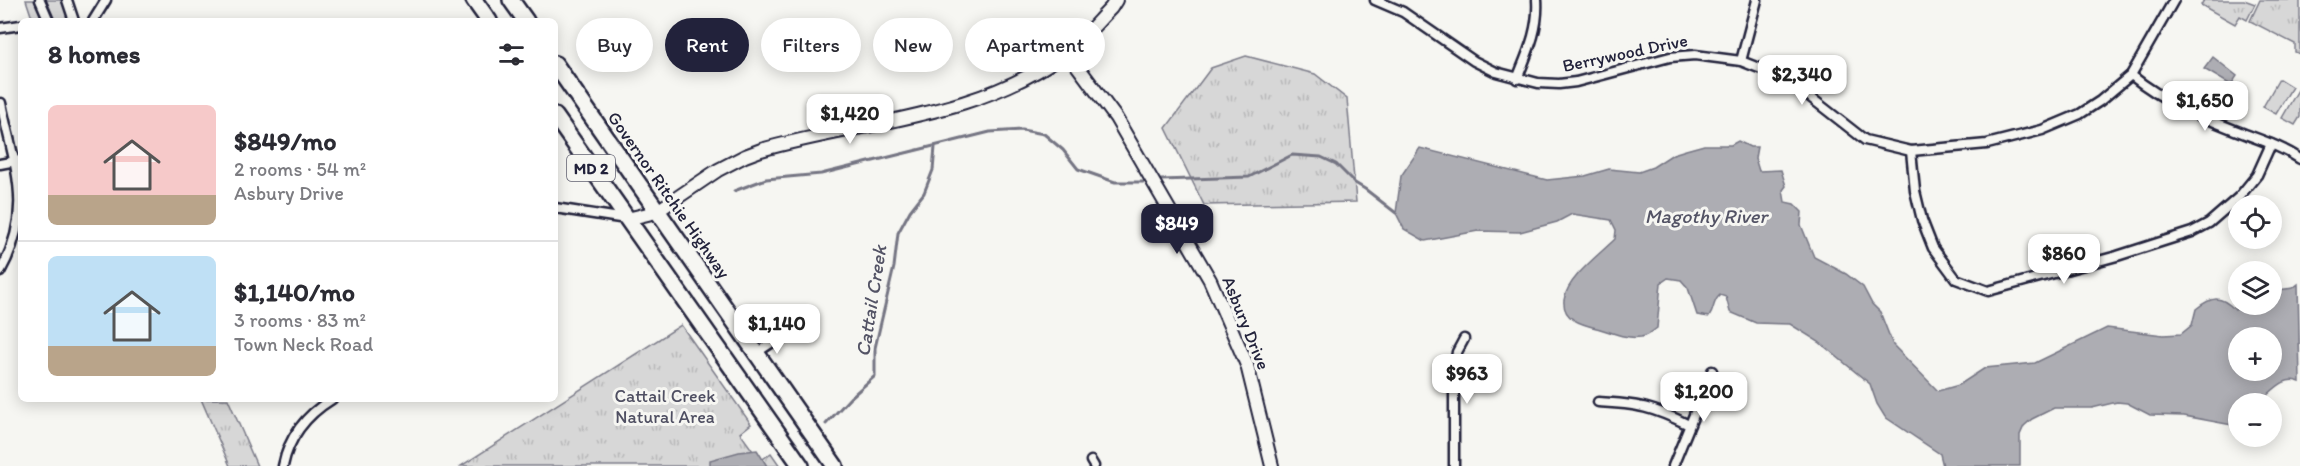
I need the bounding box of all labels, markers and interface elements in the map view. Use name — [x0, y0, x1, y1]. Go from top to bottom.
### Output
chip: Buy — [576, 18, 653, 72]
chip: Rent — [665, 18, 749, 72]
chip: Filters — [761, 18, 861, 72]
chip: New — [873, 18, 953, 72]
chip: Apartment — [965, 18, 1105, 72]
street label: Berrywood Drive — [1560, 29, 1690, 77]
text: 8 homes — [48, 38, 140, 70]
icon: filters — [495, 38, 528, 71]
pin: $2,340 — [1753, 55, 1851, 106]
text: $2,340 — [1772, 62, 1832, 86]
pin: $1,650 — [2156, 81, 2254, 132]
text: $1,650 — [2176, 88, 2234, 112]
pin: $1,420 — [801, 94, 899, 145]
text: $1,420 — [820, 101, 880, 125]
street label: Governor Ritchie Highway — [603, 107, 735, 283]
text: $849/mo — [234, 125, 337, 157]
icon: home — [96, 129, 168, 201]
road number: MD 2 — [567, 155, 615, 181]
text: 2 rooms · 54 m² — [234, 157, 366, 181]
text: Asbury Drive — [234, 181, 344, 205]
map controls — [2228, 195, 2282, 447]
button: locate — [2228, 195, 2282, 249]
pin: $849 — [1141, 204, 1213, 255]
water label: Magothy River — [1645, 204, 1769, 228]
text: $849 — [1155, 211, 1199, 235]
pin: $860 — [2028, 234, 2100, 285]
text: $860 — [2042, 241, 2086, 265]
water label: Cattail Creek — [850, 242, 892, 358]
button: layers — [2228, 261, 2282, 315]
street label: Asbury Drive — [1217, 273, 1275, 373]
text: $1,140/mo — [234, 276, 355, 308]
icon: home — [96, 280, 168, 352]
pin: $1,140 — [728, 304, 826, 355]
text: 3 rooms · 83 m² — [234, 308, 366, 332]
text: $1,140 — [748, 311, 806, 335]
button: + — [2228, 327, 2282, 381]
text: Town Neck Road — [234, 332, 373, 356]
pin: $963 — [1431, 354, 1503, 405]
text: $963 — [1446, 361, 1488, 385]
pin: $1,200 — [1655, 372, 1753, 423]
text: $1,200 — [1674, 379, 1734, 403]
park label: Cattail Creek Natural Area — [614, 385, 716, 428]
button: − — [2228, 393, 2282, 447]

